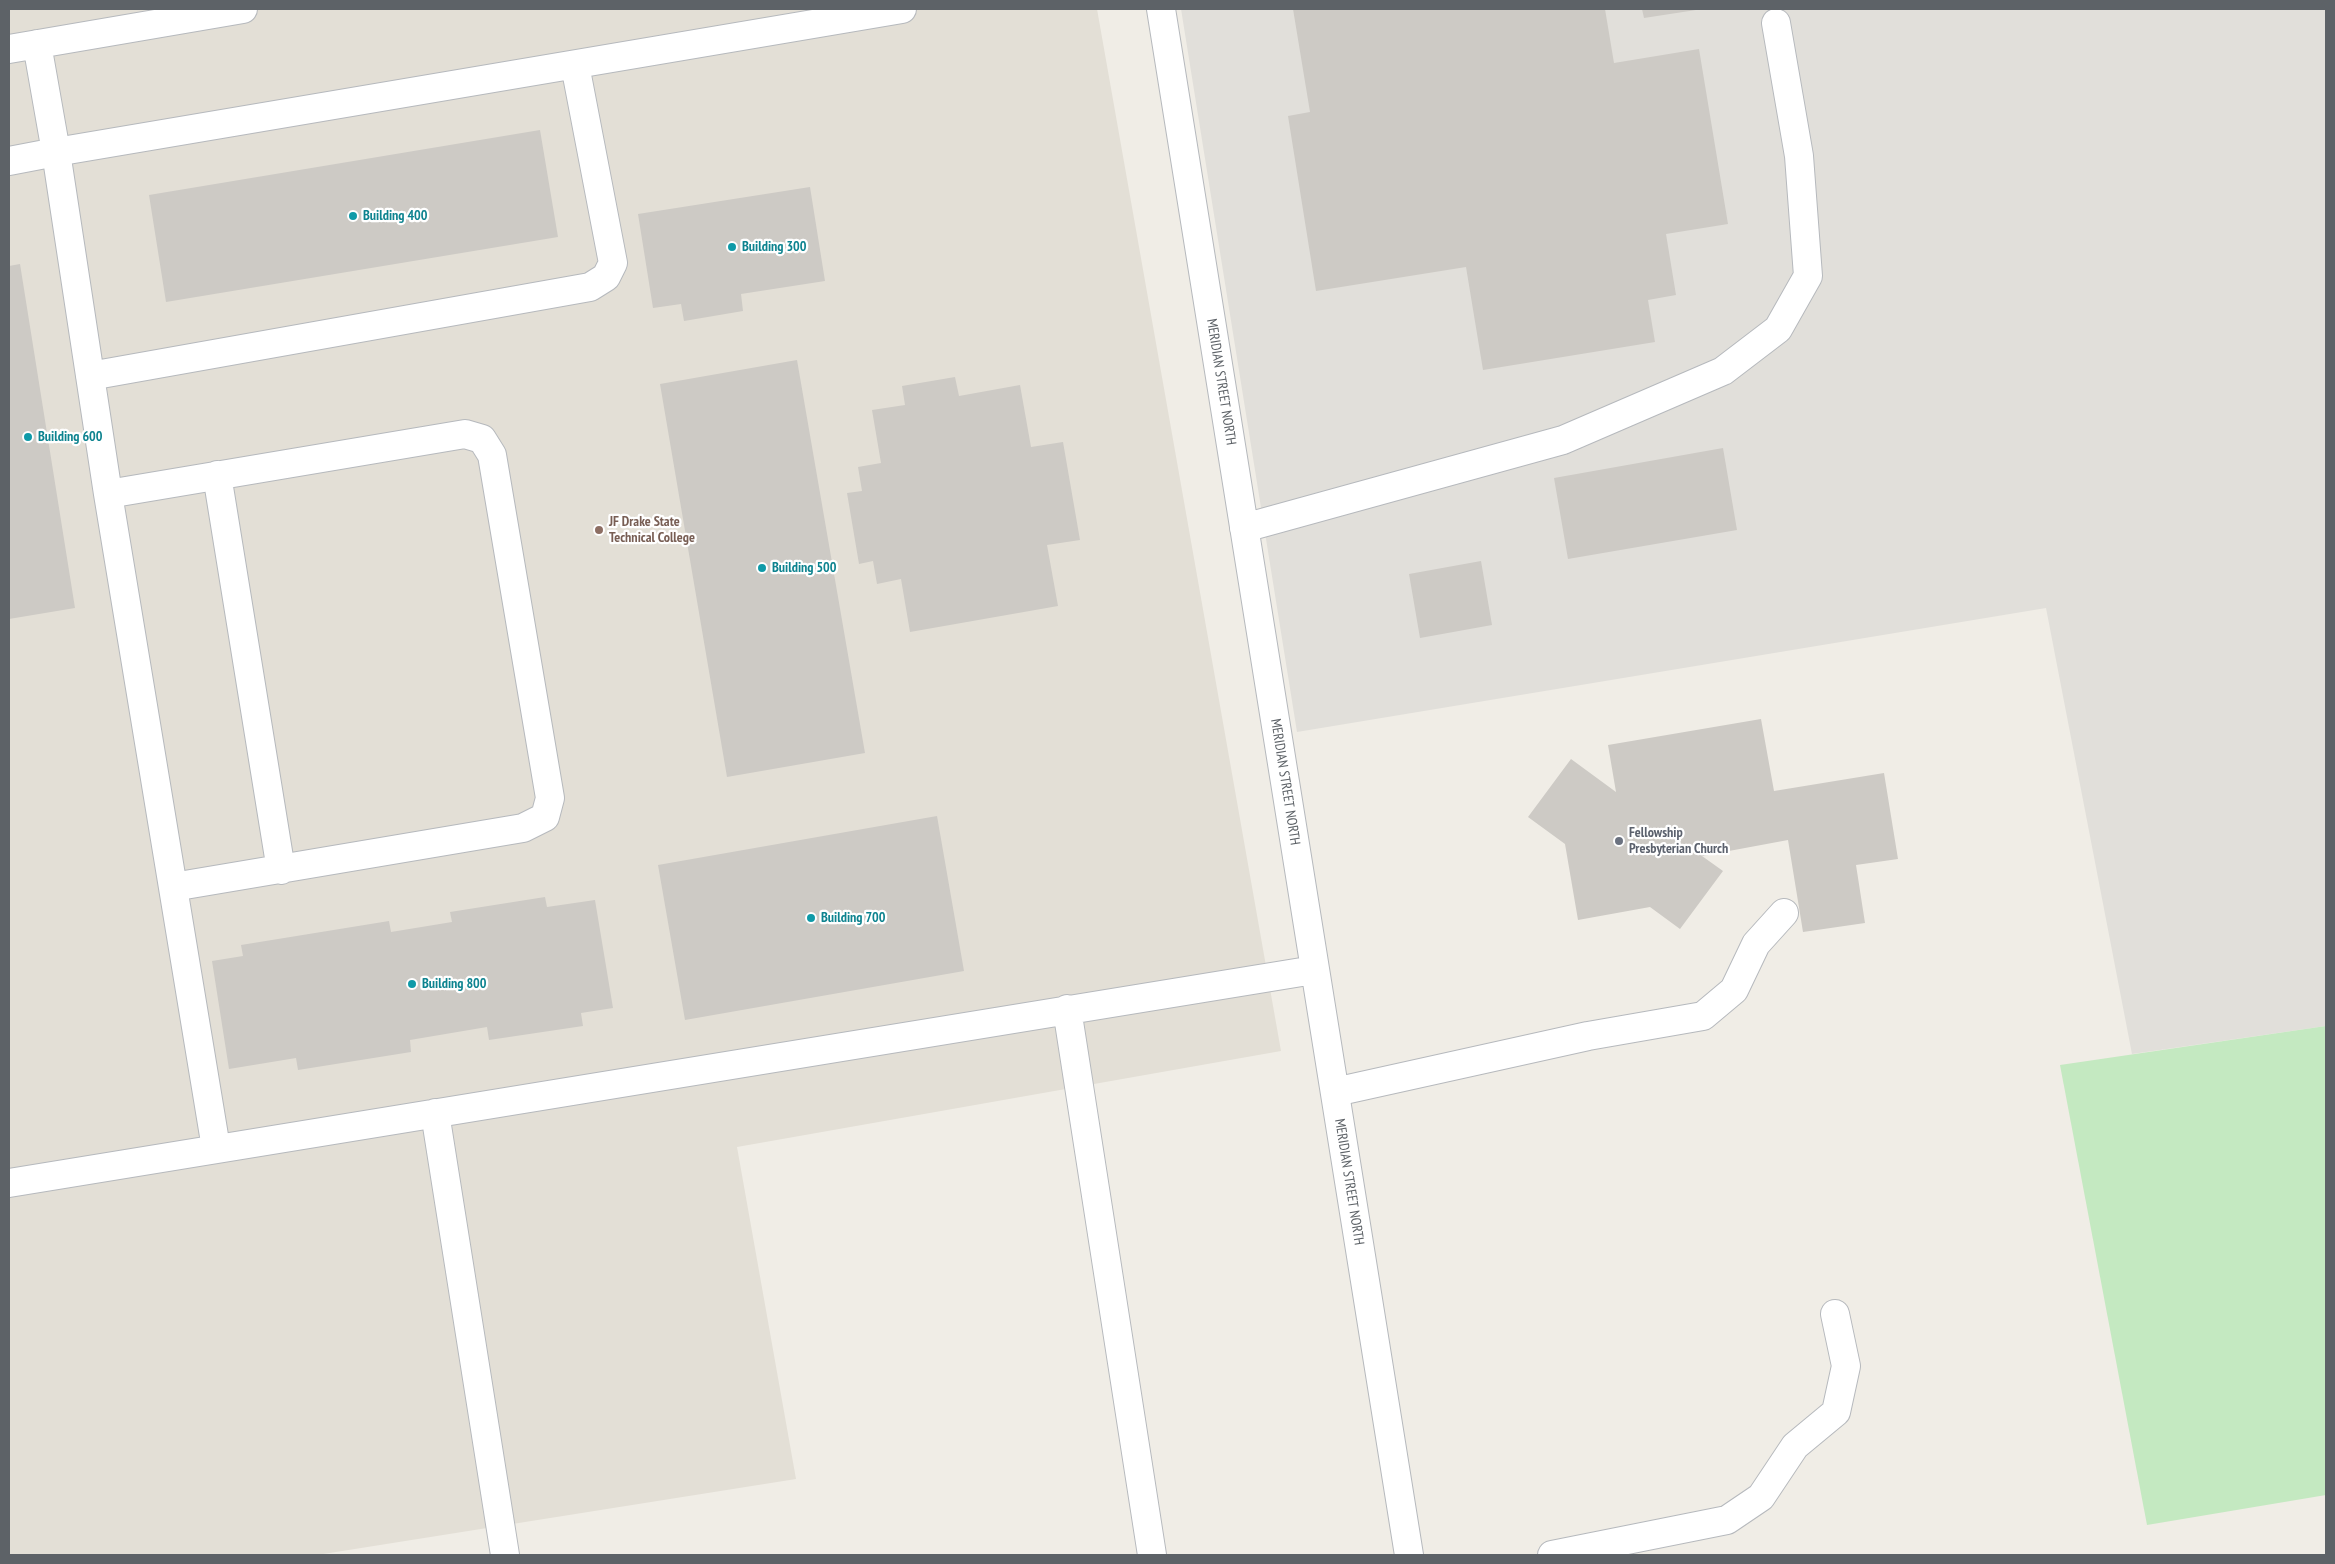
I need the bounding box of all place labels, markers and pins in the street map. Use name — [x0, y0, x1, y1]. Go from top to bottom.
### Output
place label: Building 400 — [363, 208, 427, 224]
marker: Building 400 — [347, 210, 359, 222]
place label: Building 300 — [742, 239, 806, 255]
marker: Building 300 — [726, 241, 738, 253]
place label: Building 600 — [38, 429, 102, 445]
marker: Building 600 — [22, 431, 34, 443]
place label: JF Drake State Technical College — [609, 514, 695, 546]
marker: JF Drake State Technical College — [593, 524, 605, 536]
place label: Building 500 — [772, 560, 836, 576]
marker: Building 500 — [756, 562, 768, 574]
place label: Fellowship Presbyterian Church — [1629, 825, 1728, 858]
marker: Fellowship Presbyterian Church — [1613, 835, 1625, 847]
place label: Building 700 — [821, 910, 885, 926]
marker: Building 700 — [805, 912, 817, 924]
place label: Building 800 — [422, 976, 486, 992]
marker: Building 800 — [406, 978, 418, 990]

